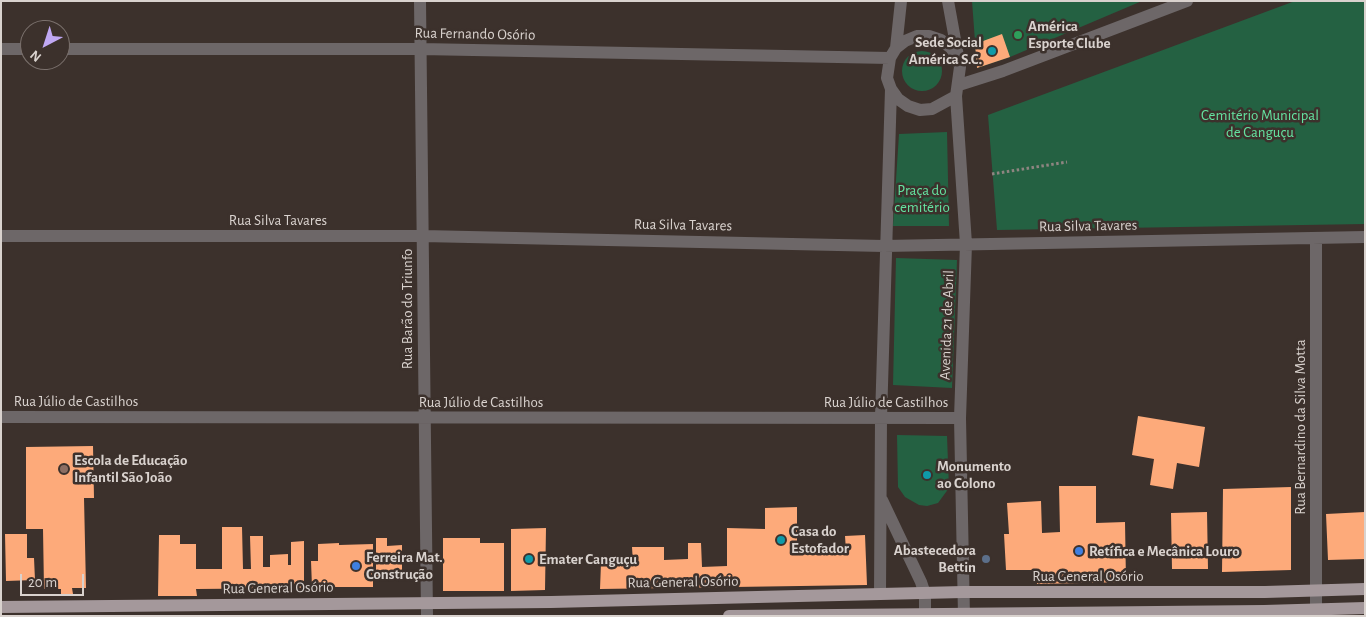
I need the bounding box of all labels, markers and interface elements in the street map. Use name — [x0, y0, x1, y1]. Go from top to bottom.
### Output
place label: América Esporte Clube — [1028, 17, 1111, 52]
north arrow — [20, 20, 70, 70]
street label: Rua Fernando Osório — [414, 24, 536, 44]
marker: América Esporte Clube — [1012, 29, 1024, 41]
place label: Sede Social América S.C. — [909, 33, 982, 68]
marker: Sede Social América S.C. — [986, 45, 998, 57]
text: N — [28, 47, 44, 64]
park label: Cemitério Municipal de Canguçu — [1201, 106, 1319, 141]
park label: Praça do cemitério — [894, 181, 950, 216]
street label: Rua Silva Tavares — [229, 211, 327, 229]
street label: Rua Silva Tavares — [634, 215, 732, 235]
street label: Rua Silva Tavares — [1039, 216, 1137, 236]
street label: Rua Barão do Triunfo — [398, 249, 416, 369]
street label: Avenida 21 de Abril — [936, 270, 958, 380]
street label: Rua Bernardino da Silva Motta — [1291, 339, 1309, 515]
street label: Rua Júlio de Castilhos — [14, 392, 138, 410]
street label: Rua Júlio de Castilhos — [419, 393, 543, 411]
street label: Rua Júlio de Castilhos — [824, 393, 948, 411]
place label: Escola de Educação Infantil São João — [74, 451, 187, 486]
place label: Monumento ao Colono — [937, 457, 1011, 492]
marker: Escola de Educação Infantil São João — [58, 463, 70, 475]
marker: Monumento ao Colono — [921, 469, 933, 481]
place label: Casa do Estofador — [791, 522, 849, 557]
marker: Casa do Estofador — [775, 534, 787, 546]
place label: Abastecedora Bettin — [894, 541, 976, 576]
place label: Retífica e Mecânica Louro — [1089, 542, 1240, 560]
marker: Retífica e Mecânica Louro — [1073, 545, 1085, 557]
place label: Ferreira Mat. Construção — [366, 548, 443, 583]
place label: Emater Canguçu — [539, 550, 637, 568]
marker: Emater Canguçu — [523, 553, 535, 565]
marker: Abastecedora Bettin — [980, 553, 992, 565]
marker: Ferreira Mat. Construção — [350, 560, 362, 572]
scale bar — [22, 564, 86, 596]
street label: Rua General Osório — [1032, 567, 1144, 585]
street label: Rua General Osório — [627, 572, 739, 592]
text: 20 m — [28, 575, 57, 590]
street label: Rua General Osório — [222, 578, 334, 598]

